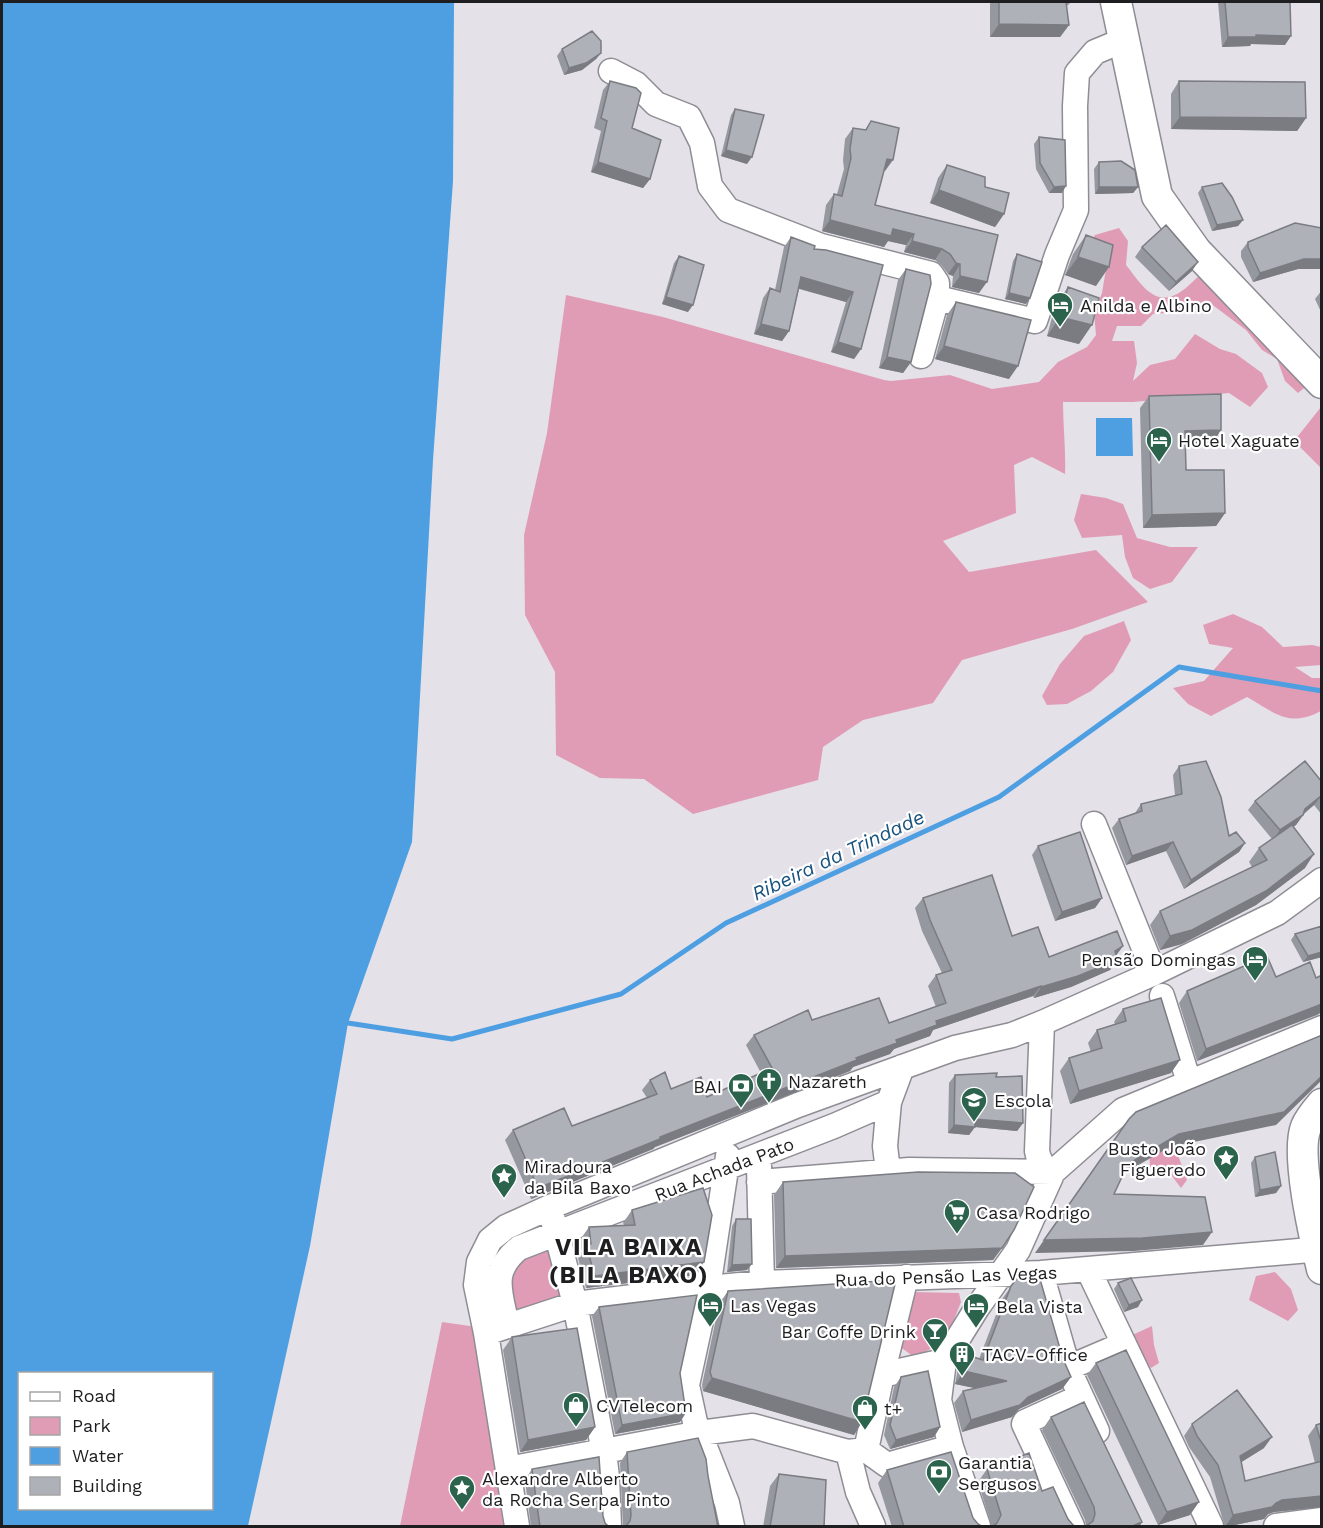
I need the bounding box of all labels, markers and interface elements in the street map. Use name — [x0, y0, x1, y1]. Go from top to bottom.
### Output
hotel icon: Anilda e Albino — [1045, 290, 1075, 328]
place label: Anilda e Albino — [1080, 295, 1212, 316]
hotel icon: Hotel Xaguate — [1144, 425, 1174, 463]
place label: Hotel Xaguate — [1178, 430, 1300, 451]
water label: Ribeira da Trindade — [748, 804, 928, 906]
hotel icon: Pensão Domingas — [1240, 944, 1270, 982]
place label: Pensão Domingas — [1081, 949, 1236, 970]
church icon: Nazareth — [754, 1066, 784, 1104]
bank icon: BAI — [726, 1071, 756, 1109]
place label: Nazareth — [788, 1071, 867, 1092]
place label: BAI — [693, 1076, 722, 1097]
school or university icon: Escola — [959, 1085, 989, 1123]
place label: Escola — [994, 1090, 1052, 1111]
street label: Rua Achada Pato — [651, 1133, 797, 1205]
place label: Busto João Figueredo — [1108, 1138, 1206, 1180]
place icon: Busto João Figueredo — [1211, 1143, 1241, 1181]
place label: Miradoura da Bila Baxo — [524, 1156, 631, 1198]
place icon: Miradoura da Bila Baxo — [489, 1161, 519, 1199]
supermarket icon: Casa Rodrigo — [942, 1197, 972, 1235]
place label: Casa Rodrigo — [976, 1202, 1090, 1223]
district label: VILA BAIXA (BILA BAXO) — [549, 1233, 709, 1289]
street label: Rua do Pensão Las Vegas — [834, 1262, 1058, 1290]
hotel icon: Las Vegas — [695, 1290, 725, 1328]
hotel icon: Bela Vista — [961, 1291, 991, 1329]
place label: Las Vegas — [730, 1295, 816, 1316]
place label: Bela Vista — [996, 1296, 1083, 1317]
bar icon: Bar Coffe Drink — [920, 1316, 950, 1354]
place label: Bar Coffe Drink — [781, 1321, 916, 1342]
building icon: TACV-Office — [947, 1339, 977, 1377]
place label: TACV-Office — [982, 1344, 1088, 1365]
legend — [18, 1372, 213, 1510]
text: Road — [72, 1385, 116, 1406]
shop icon: CVTelecom — [561, 1390, 591, 1428]
shop icon: t+ — [850, 1393, 880, 1431]
place label: CVTelecom — [596, 1395, 693, 1416]
place label: t+ — [884, 1398, 902, 1419]
text: Park — [72, 1415, 111, 1436]
text: Water — [72, 1445, 124, 1466]
place label: Garantia Sergusos — [958, 1452, 1037, 1494]
bank icon: Garantia Sergusos — [924, 1457, 954, 1495]
place label: Alexandre Alberto da Rocha Serpa Pinto — [482, 1468, 670, 1510]
place icon: Alexandre Alberto da Rocha Serpa Pinto — [447, 1473, 477, 1511]
text: Building — [72, 1475, 142, 1496]

